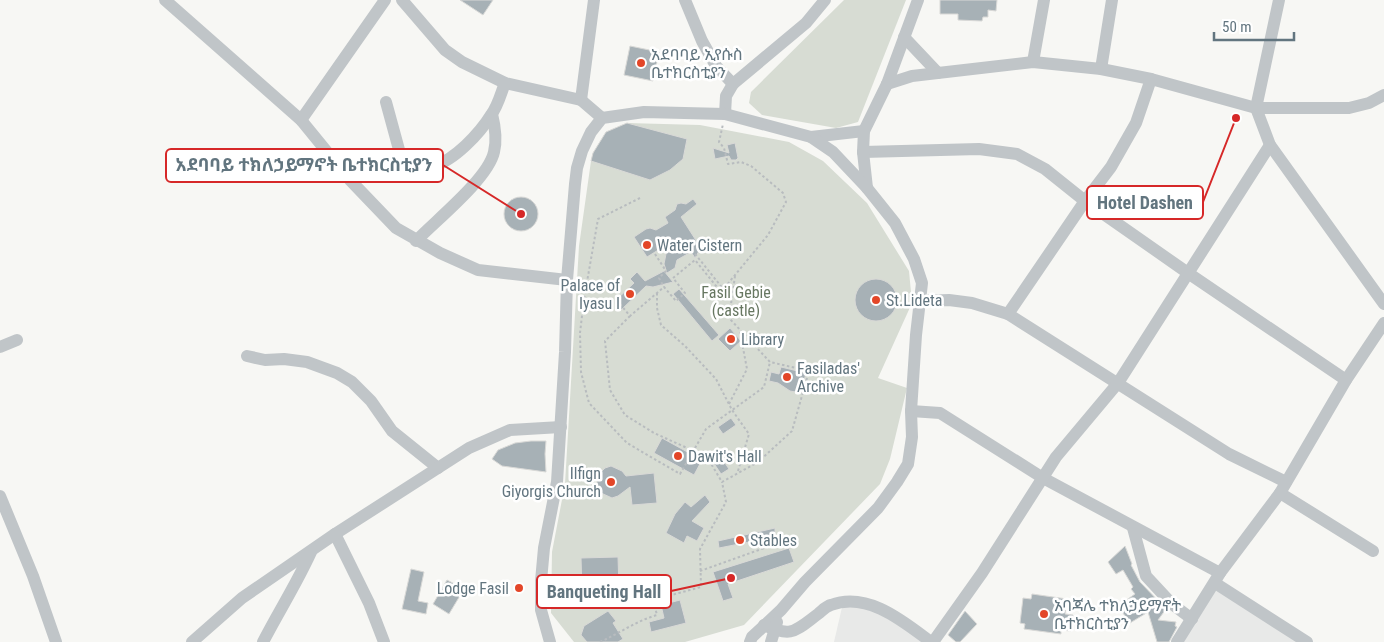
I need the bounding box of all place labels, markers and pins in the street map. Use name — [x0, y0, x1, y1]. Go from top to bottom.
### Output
place label: አደባባይ ኢየሱስ ቤተክርስቲያን — [651, 45, 743, 82]
marker: አደባባይ ኢየሱስ ቤተክርስቲያን — [635, 57, 647, 69]
callout: አደባባይ ተክለኃይማኖት ቤተክርስቲያን — [166, 149, 443, 182]
callout: Hotel Dashen — [1087, 186, 1203, 219]
place label: Water Cistern — [657, 236, 742, 255]
marker: Water Cistern — [641, 239, 653, 251]
place label: Palace of Iyasu I — [561, 276, 620, 313]
marker: Palace of Iyasu I — [624, 288, 636, 300]
place label: St.Lideta — [886, 291, 942, 310]
marker: St.Lideta — [870, 294, 882, 306]
place label: Library — [741, 330, 784, 349]
marker: Library — [725, 333, 737, 345]
place label: Fasiladas' Archive — [797, 359, 860, 396]
marker: Fasiladas' Archive — [781, 371, 793, 383]
place label: Dawit's Hall — [688, 447, 762, 466]
marker: Dawit's Hall — [672, 450, 684, 462]
place label: Ilfign Giyorgis Church — [502, 464, 601, 501]
marker: Ilfign Giyorgis Church — [605, 476, 617, 488]
place label: Stables — [750, 531, 797, 550]
marker: Stables — [734, 534, 746, 546]
callout: Banqueting Hall — [537, 575, 671, 608]
place label: Lodge Fasil — [437, 579, 509, 598]
marker: Lodge Fasil — [513, 582, 525, 594]
place label: አባጃሌ ተክለኃይማኖት ቤተክርስቲያን — [1054, 596, 1182, 633]
marker: አባጃሌ ተክለኃይማኖት ቤተክርስቲያን — [1038, 608, 1050, 620]

